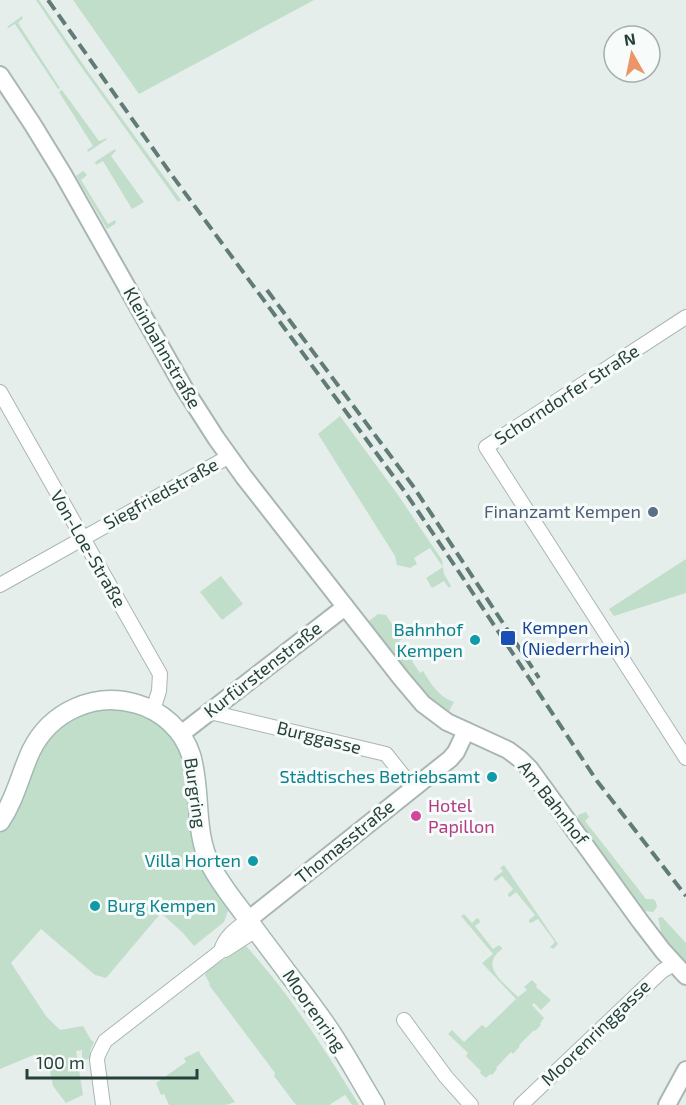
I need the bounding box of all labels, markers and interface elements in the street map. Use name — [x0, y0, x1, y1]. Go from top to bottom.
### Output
north arrow — [602, 24, 662, 84]
text: N — [622, 28, 637, 49]
street label: Kleinbahnstraße — [119, 283, 207, 412]
street label: Schorndorfer Straße — [490, 339, 643, 449]
street label: Siegfriedstraße — [99, 453, 222, 534]
street label: Von-Loe-Straße — [46, 486, 131, 611]
place label: Finanzamt Kempen — [484, 500, 641, 522]
marker: Finanzamt Kempen — [646, 505, 660, 519]
street label: Kurfürstenstraße — [199, 616, 326, 722]
place label: Kempen (Niederrhein) — [522, 616, 630, 659]
place label: Bahnhof Kempen — [394, 618, 464, 661]
marker: Kempen (Niederrhein) — [499, 629, 517, 647]
marker: Bahnhof Kempen — [468, 633, 482, 647]
street label: Burggasse — [275, 716, 364, 758]
street label: Burgring — [180, 756, 212, 829]
street label: Am Bahnhof — [514, 756, 594, 850]
place label: Städtisches Betriebsamt — [279, 765, 480, 787]
marker: Städtisches Betriebsamt — [485, 770, 499, 784]
place label: Hotel Papillon — [428, 794, 495, 837]
street label: Thomasstraße — [290, 795, 398, 888]
marker: Hotel Papillon — [409, 809, 423, 823]
place label: Villa Horten — [145, 849, 241, 871]
marker: Villa Horten — [246, 854, 260, 868]
place label: Burg Kempen — [107, 894, 216, 916]
marker: Burg Kempen — [88, 899, 102, 913]
street label: Moorenring — [278, 965, 351, 1056]
street label: Moorenringgasse — [536, 975, 654, 1090]
scale bar — [27, 1042, 196, 1080]
text: 100 m — [36, 1051, 85, 1073]

